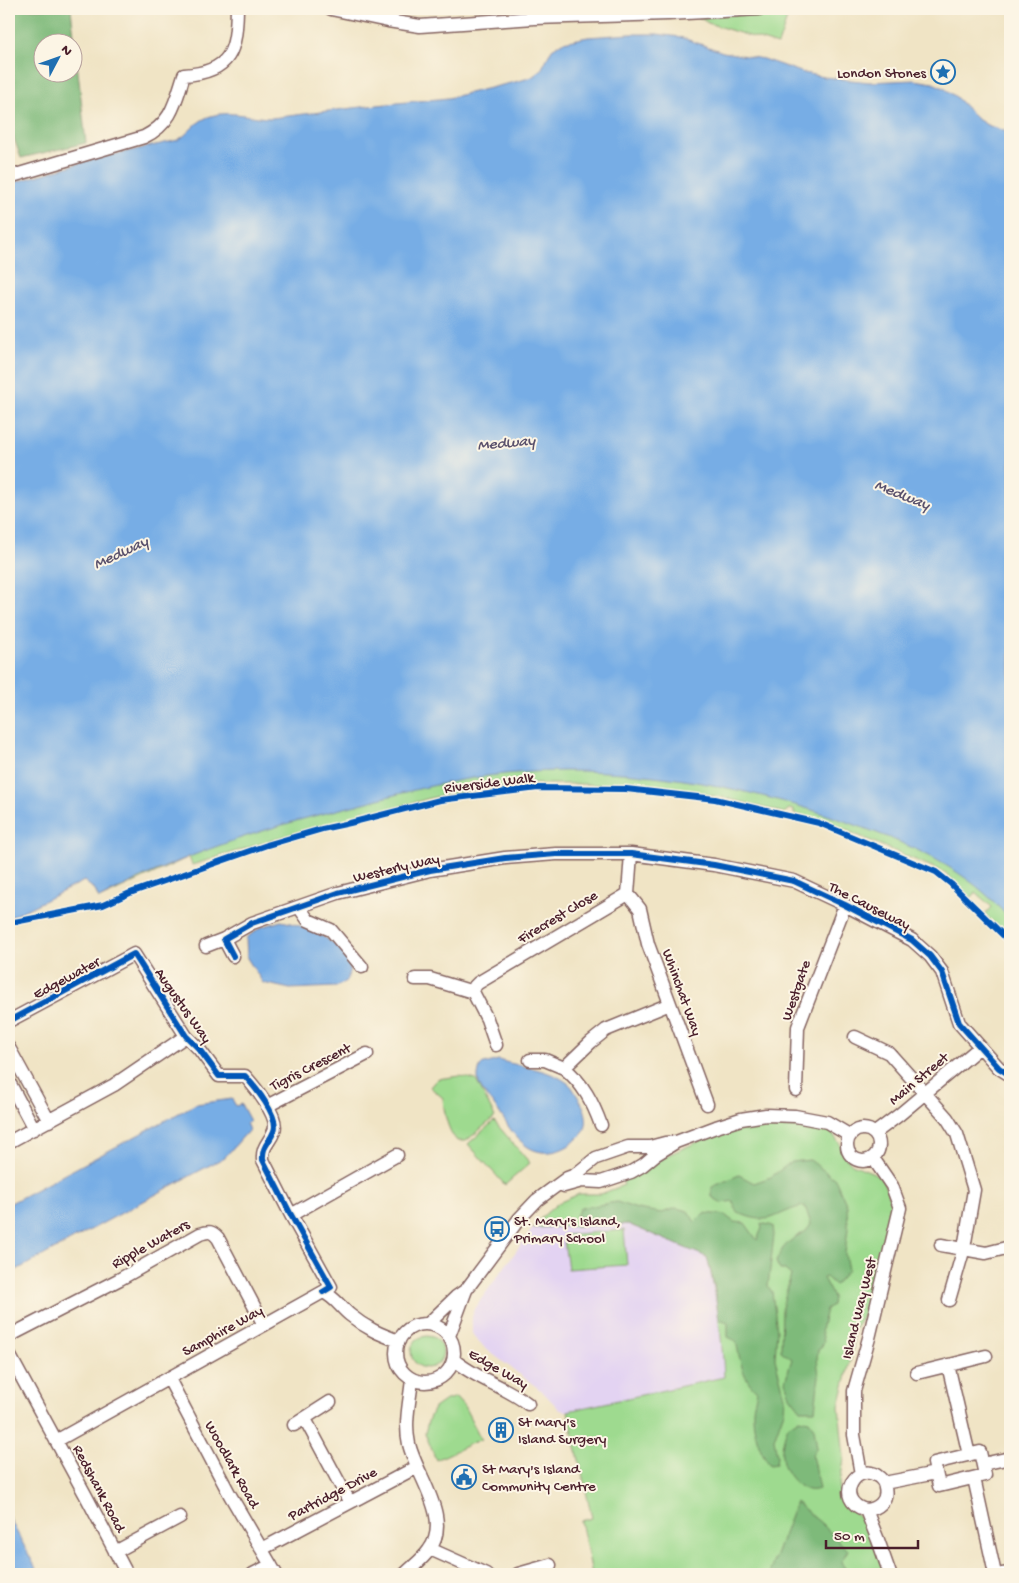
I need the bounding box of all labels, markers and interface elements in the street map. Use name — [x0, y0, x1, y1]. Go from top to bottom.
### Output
north arrow — [32, 32, 82, 82]
text: N — [57, 42, 75, 60]
place icon: London Stones — [930, 59, 956, 85]
place label: London Stones — [837, 65, 926, 83]
water label: Medway — [477, 432, 537, 456]
water label: Medway — [871, 477, 933, 516]
water label: Medway — [91, 533, 153, 575]
street label: Riverside Walk — [443, 769, 537, 798]
street label: Westerly Way — [352, 850, 442, 888]
street label: The Causeway — [824, 878, 913, 935]
street label: Firecrest Close — [514, 887, 601, 949]
street label: Whinchat Way — [657, 947, 705, 1039]
street label: Edgewater — [30, 953, 105, 1004]
street label: Westgate — [778, 958, 816, 1023]
street label: Augustus Way — [150, 965, 215, 1048]
street label: Tigris Crescent — [267, 1039, 356, 1096]
street label: Main Street — [886, 1048, 954, 1110]
place label: St. Mary's Island, Primary School — [513, 1213, 621, 1248]
street label: Ripple Waters — [109, 1216, 193, 1274]
bus stop icon: St. Mary's Island, Primary School — [484, 1216, 510, 1242]
street label: Island Way West — [839, 1254, 882, 1361]
street label: Samphire Way — [179, 1302, 267, 1361]
street label: Edge Way — [465, 1345, 532, 1394]
place label: St Mary's Island Surgery — [518, 1414, 607, 1449]
building icon: St Mary's Island Surgery — [488, 1417, 514, 1443]
street label: Woodlark Road — [200, 1418, 263, 1513]
street label: Redshank Road — [68, 1442, 129, 1537]
place label: St Mary's Island Community Centre — [482, 1461, 596, 1496]
street label: Partridge Drive — [285, 1464, 381, 1526]
public building icon: St Mary's Island Community Centre — [451, 1464, 477, 1490]
scale bar — [826, 1518, 919, 1550]
text: 50 m — [834, 1528, 865, 1546]

